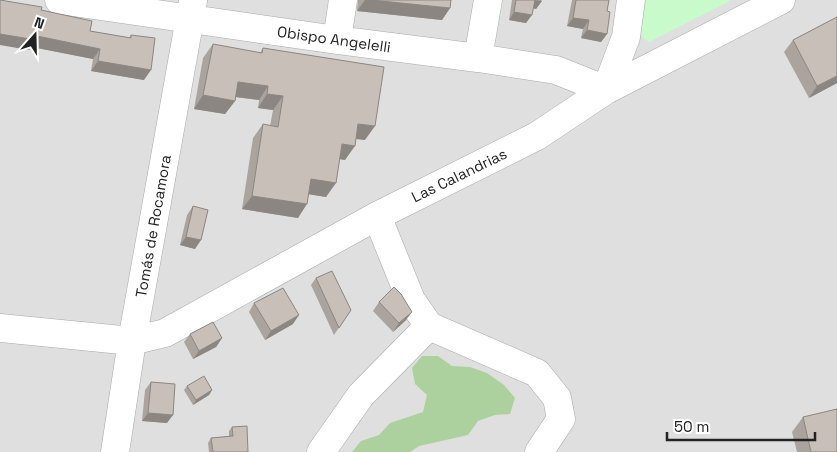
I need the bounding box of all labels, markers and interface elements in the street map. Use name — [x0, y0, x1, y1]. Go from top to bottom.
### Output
north arrow — [10, 10, 60, 60]
text: N — [32, 13, 47, 33]
street label: Obispo Angelelli — [276, 22, 392, 56]
street label: Las Calandrias — [408, 144, 510, 206]
street label: Tomás de Rocamora — [131, 153, 175, 299]
scale bar — [667, 410, 814, 442]
text: 50 m — [674, 417, 709, 436]

